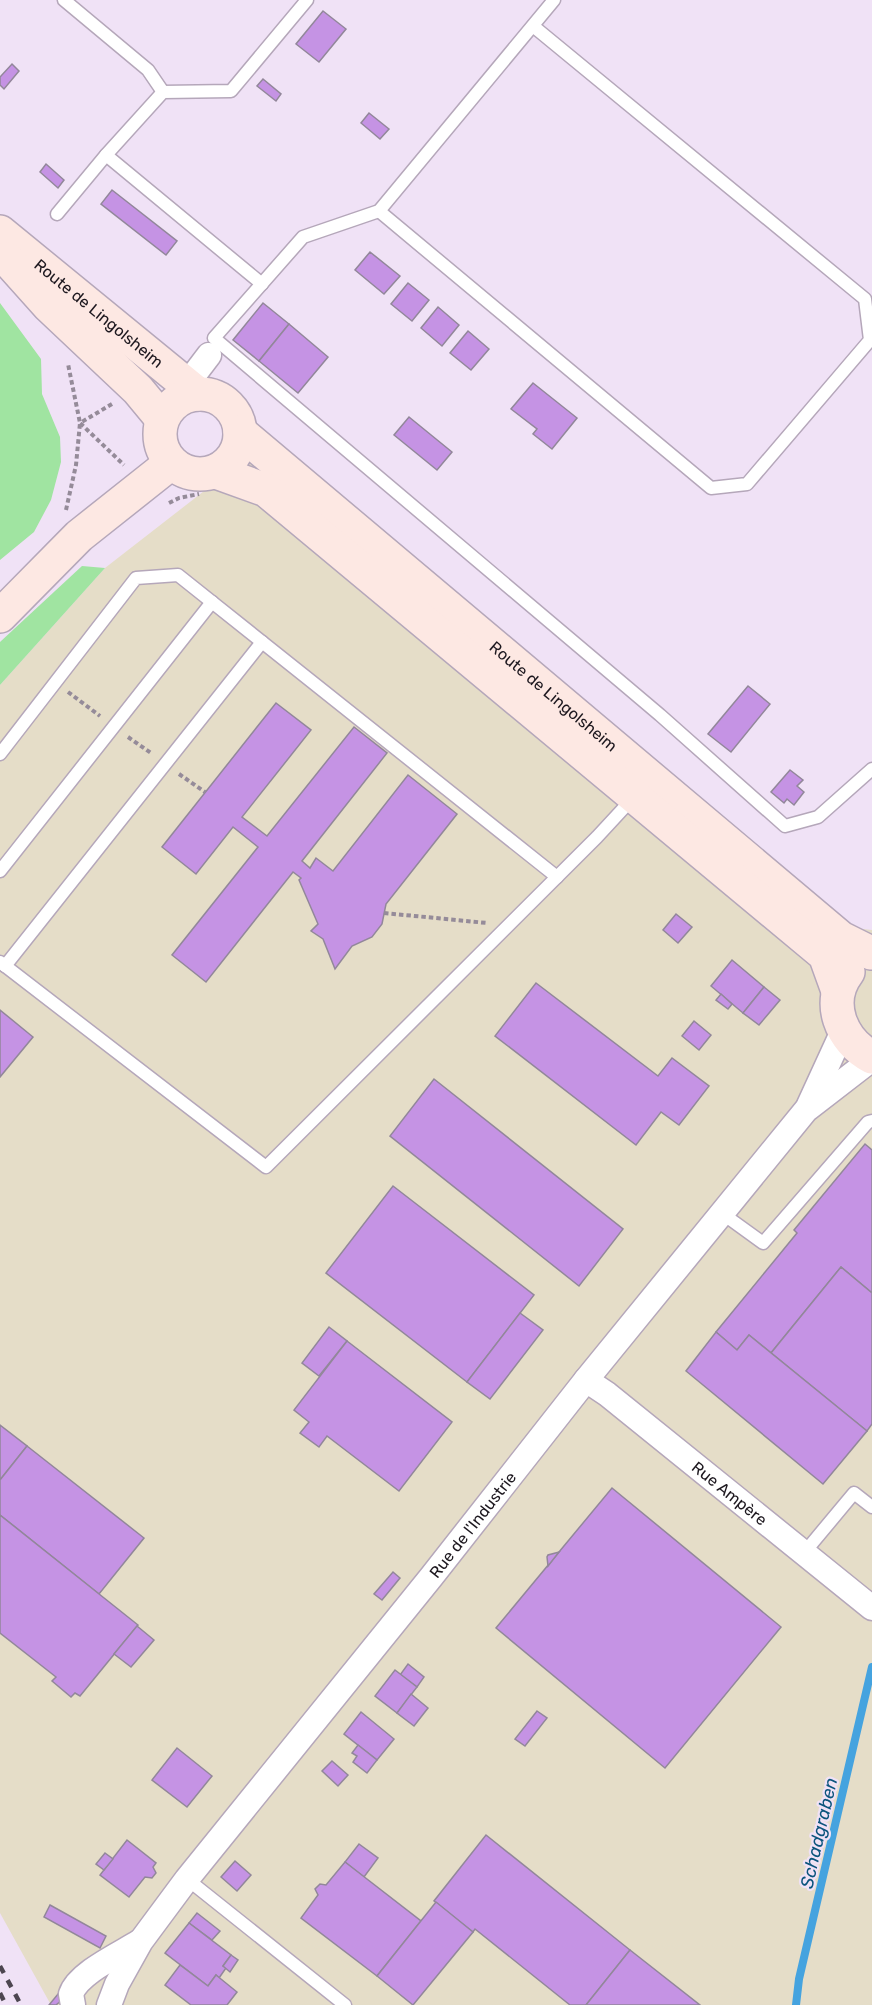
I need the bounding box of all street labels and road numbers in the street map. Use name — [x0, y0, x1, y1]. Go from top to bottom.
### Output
street label: Route de Lingolsheim — [30, 255, 167, 372]
street label: Route de Lingolsheim — [486, 637, 621, 756]
street label: Rue Ampère — [688, 1458, 771, 1529]
street label: Rue de l'Industrie — [425, 1468, 520, 1582]

